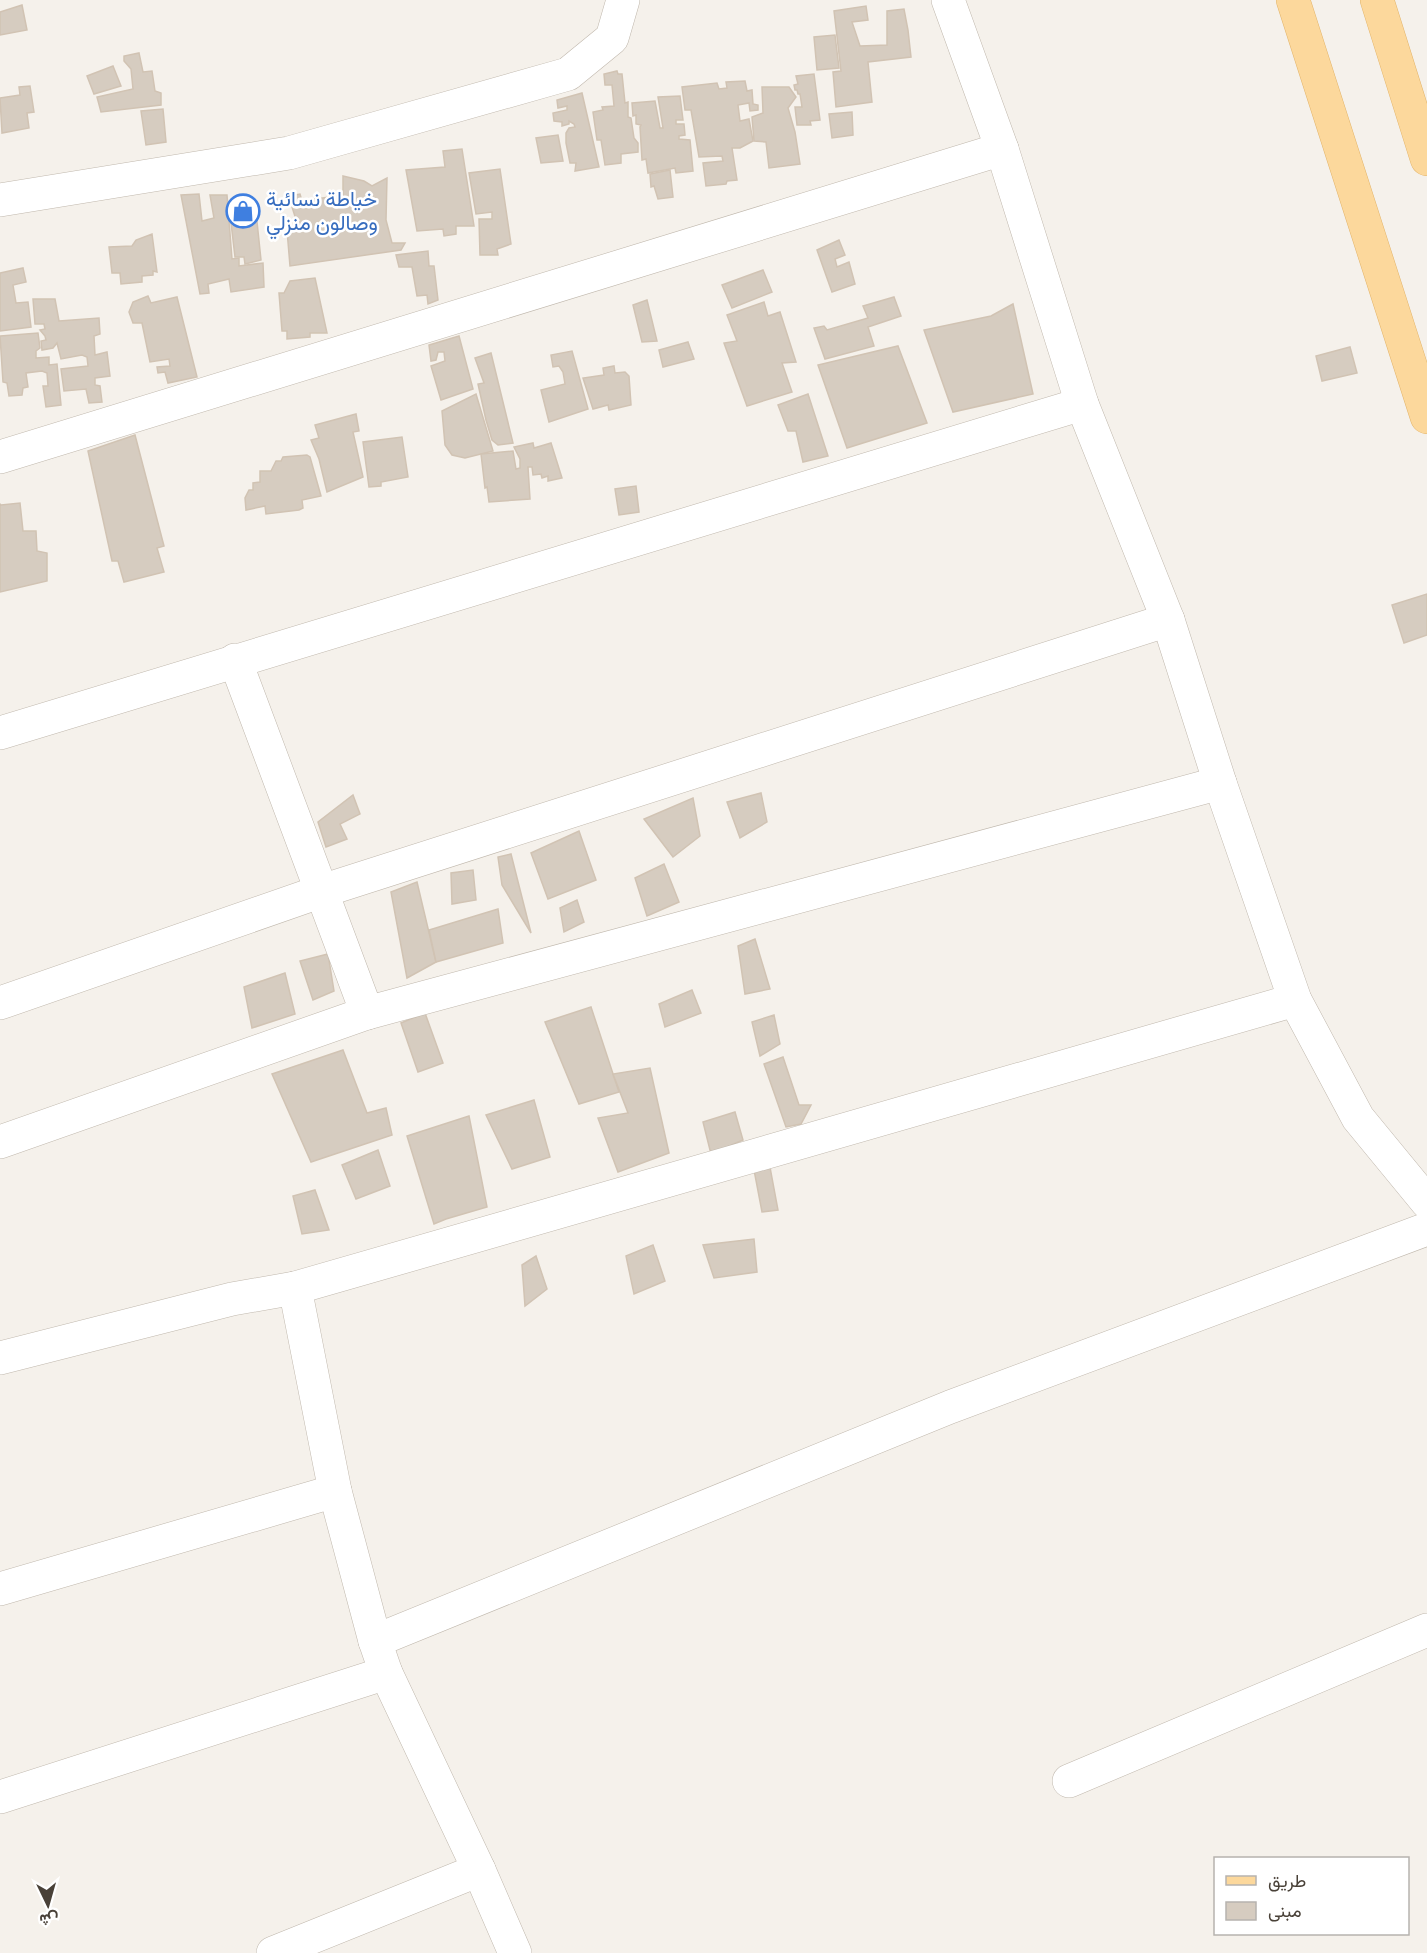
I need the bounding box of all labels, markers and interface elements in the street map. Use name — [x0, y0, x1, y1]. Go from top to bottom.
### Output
place label: خياطة نسائية وصالون منزلي — [266, 185, 378, 240]
shop icon: خياطة نسائية وصالون منزلي — [225, 193, 261, 229]
legend — [1214, 1857, 1409, 1935]
text: طريق — [1268, 1869, 1306, 1892]
north arrow — [18, 1875, 78, 1935]
text: مبنى — [1268, 1899, 1302, 1922]
text: ش — [39, 1909, 60, 1931]

